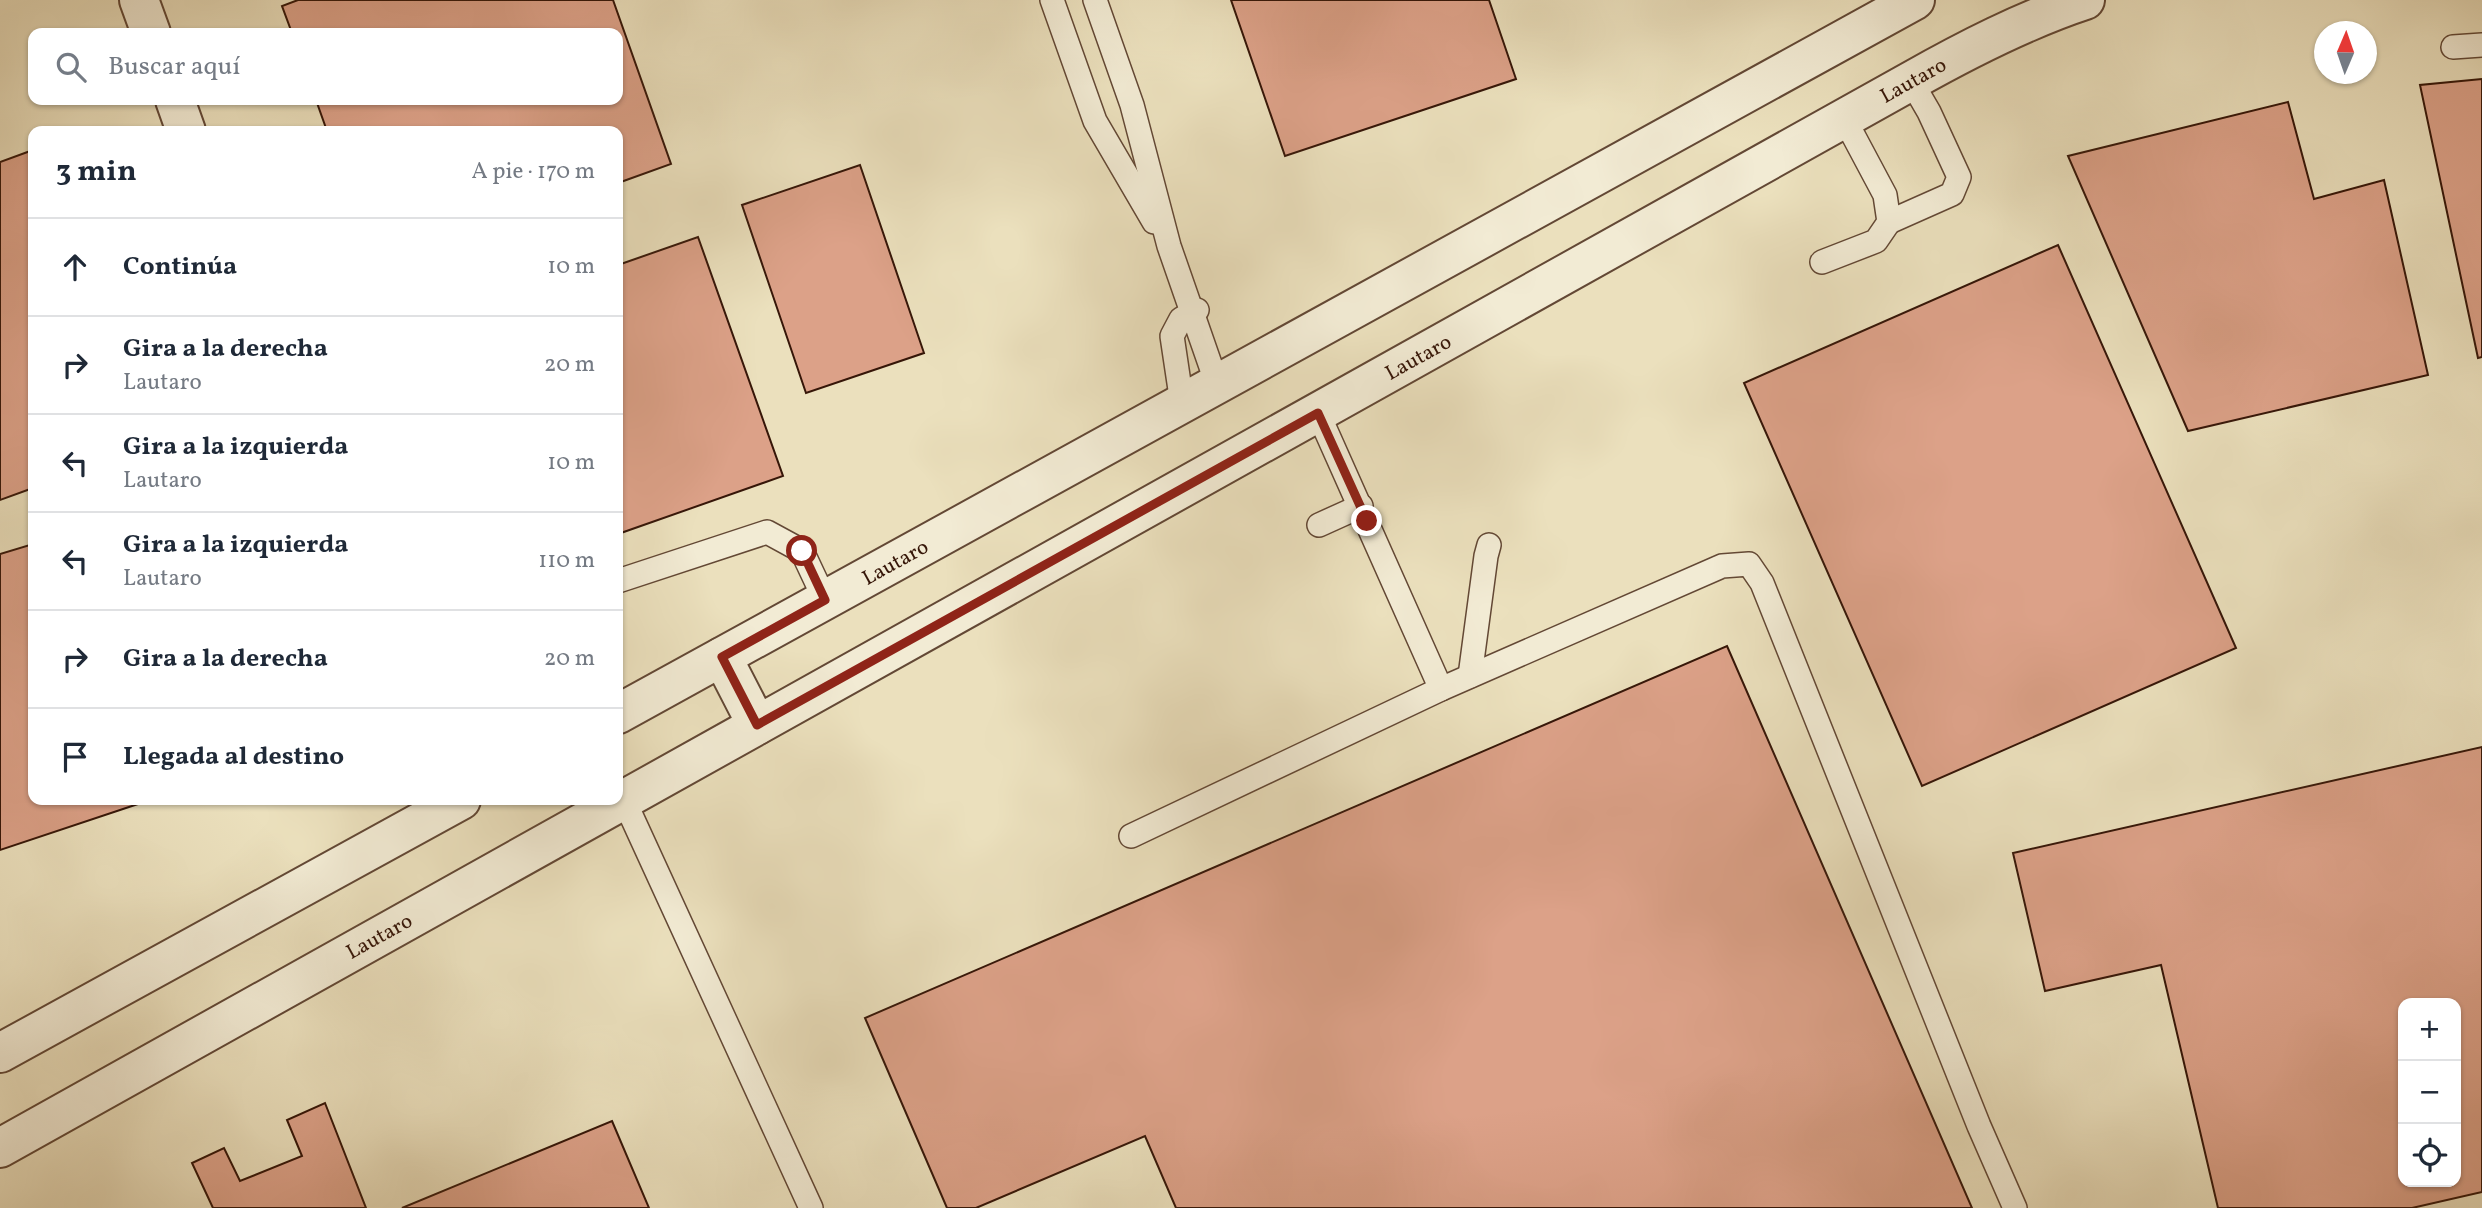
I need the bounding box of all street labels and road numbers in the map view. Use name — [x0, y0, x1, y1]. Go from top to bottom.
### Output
street label: Lautaro — [1875, 51, 1952, 111]
street label: Lautaro — [1380, 328, 1457, 388]
street label: Lautaro — [857, 533, 934, 593]
street label: Lautaro — [341, 907, 418, 967]

